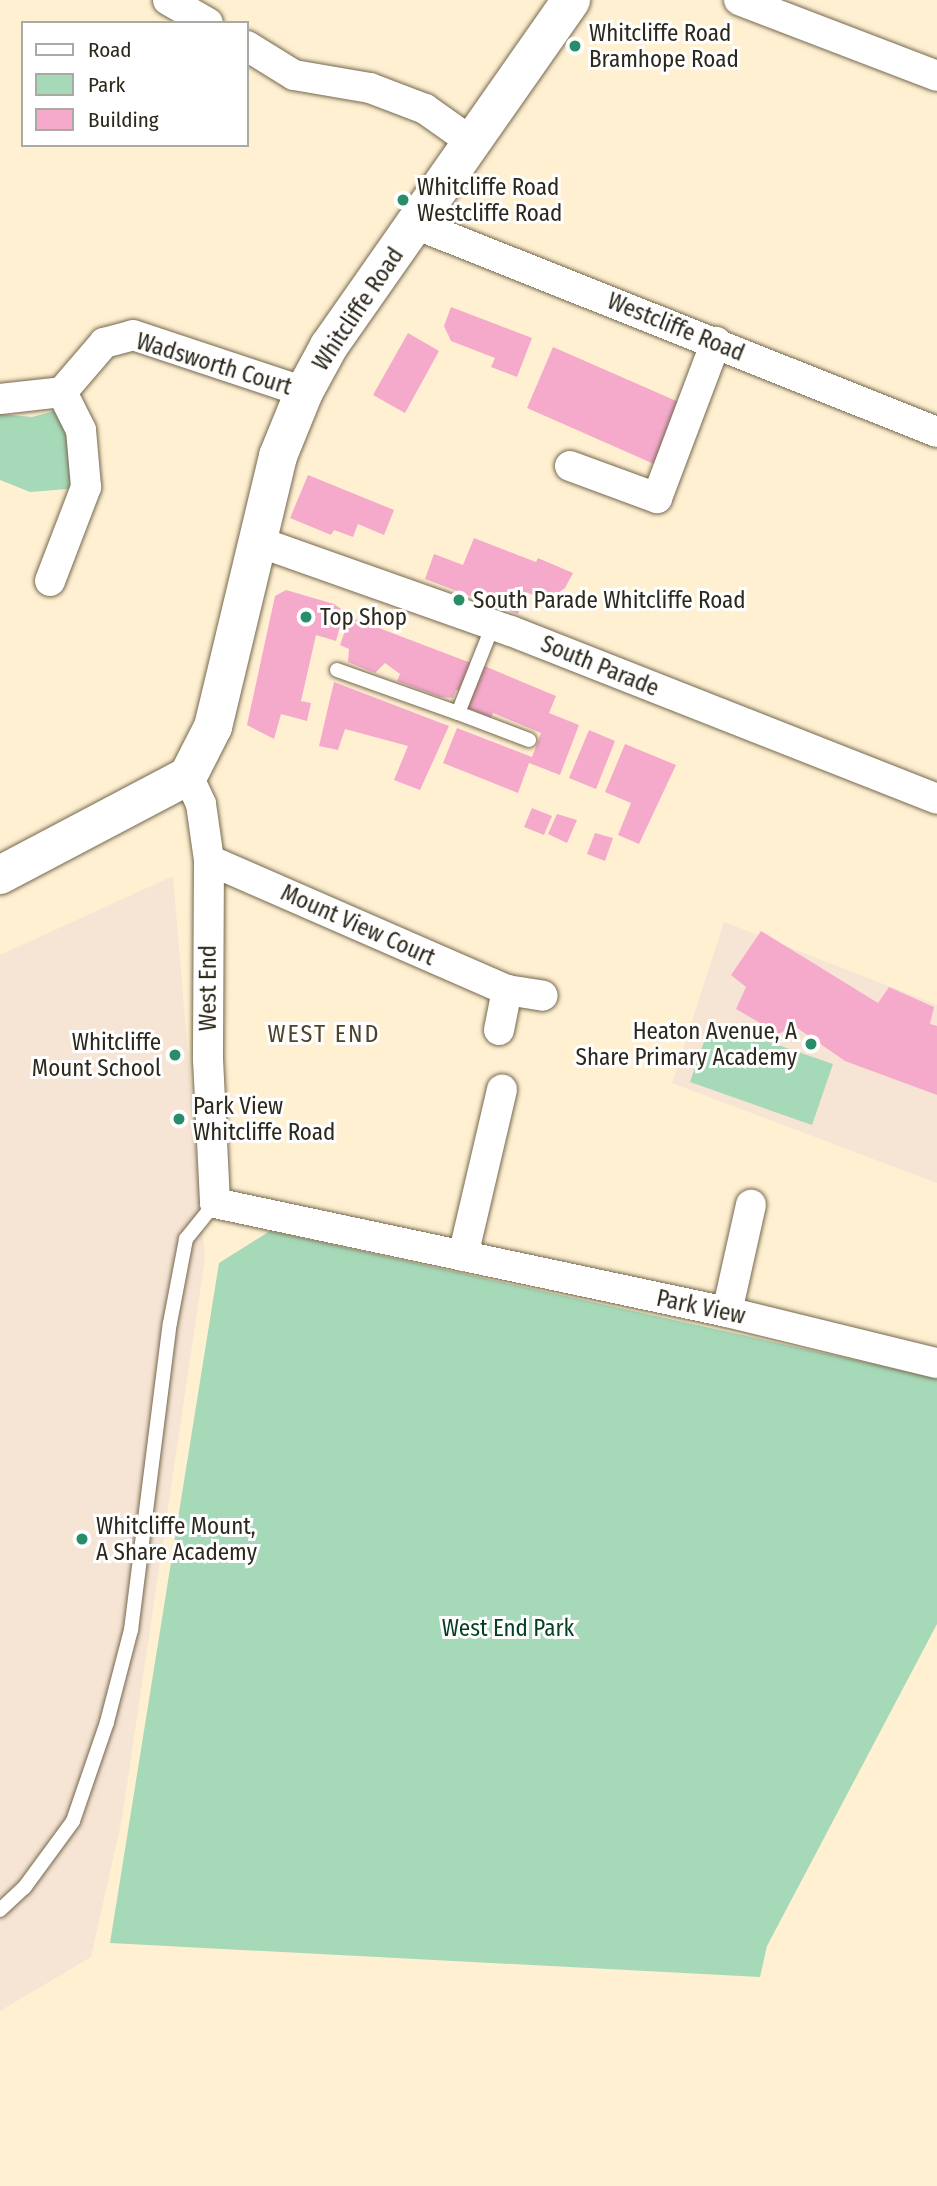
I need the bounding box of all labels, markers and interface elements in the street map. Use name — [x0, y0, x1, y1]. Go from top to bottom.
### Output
place label: Whitcliffe Road Bramhope Road — [589, 19, 739, 73]
legend — [21, 21, 248, 147]
text: Road — [88, 37, 132, 63]
marker: Whitcliffe Road Bramhope Road — [567, 38, 583, 54]
text: Park — [88, 72, 125, 98]
text: Building — [88, 107, 159, 133]
place label: Whitcliffe Road Westcliffe Road — [417, 173, 562, 227]
marker: Whitcliffe Road Westcliffe Road — [395, 192, 411, 208]
street label: Whitcliffe Road — [307, 242, 409, 376]
street label: Westcliffe Road — [603, 287, 749, 367]
street label: Wadsworth Court — [133, 327, 295, 401]
place label: South Parade Whitcliffe Road — [473, 586, 746, 614]
marker: South Parade Whitcliffe Road — [451, 592, 467, 608]
place label: Top Shop — [320, 603, 407, 631]
marker: Top Shop — [298, 609, 314, 625]
street label: South Parade — [537, 630, 663, 702]
street label: Mount View Court — [277, 879, 439, 971]
street label: West End — [194, 945, 222, 1031]
place label: Heaton Avenue, A Share Primary Academy — [576, 1017, 797, 1071]
district label: WEST END — [269, 1021, 379, 1049]
place label: Whitcliffe Mount School — [32, 1028, 161, 1082]
marker: Heaton Avenue, A Share Primary Academy — [803, 1036, 819, 1052]
marker: Whitcliffe Mount School — [167, 1047, 183, 1063]
place label: Park View Whitcliffe Road — [193, 1092, 335, 1146]
marker: Park View Whitcliffe Road — [171, 1111, 187, 1127]
street label: Park View — [654, 1284, 748, 1330]
place label: Whitcliffe Mount, A Share Academy — [96, 1512, 257, 1566]
marker: Whitcliffe Mount, A Share Academy — [74, 1531, 90, 1547]
park label: West End Park — [442, 1614, 574, 1642]

